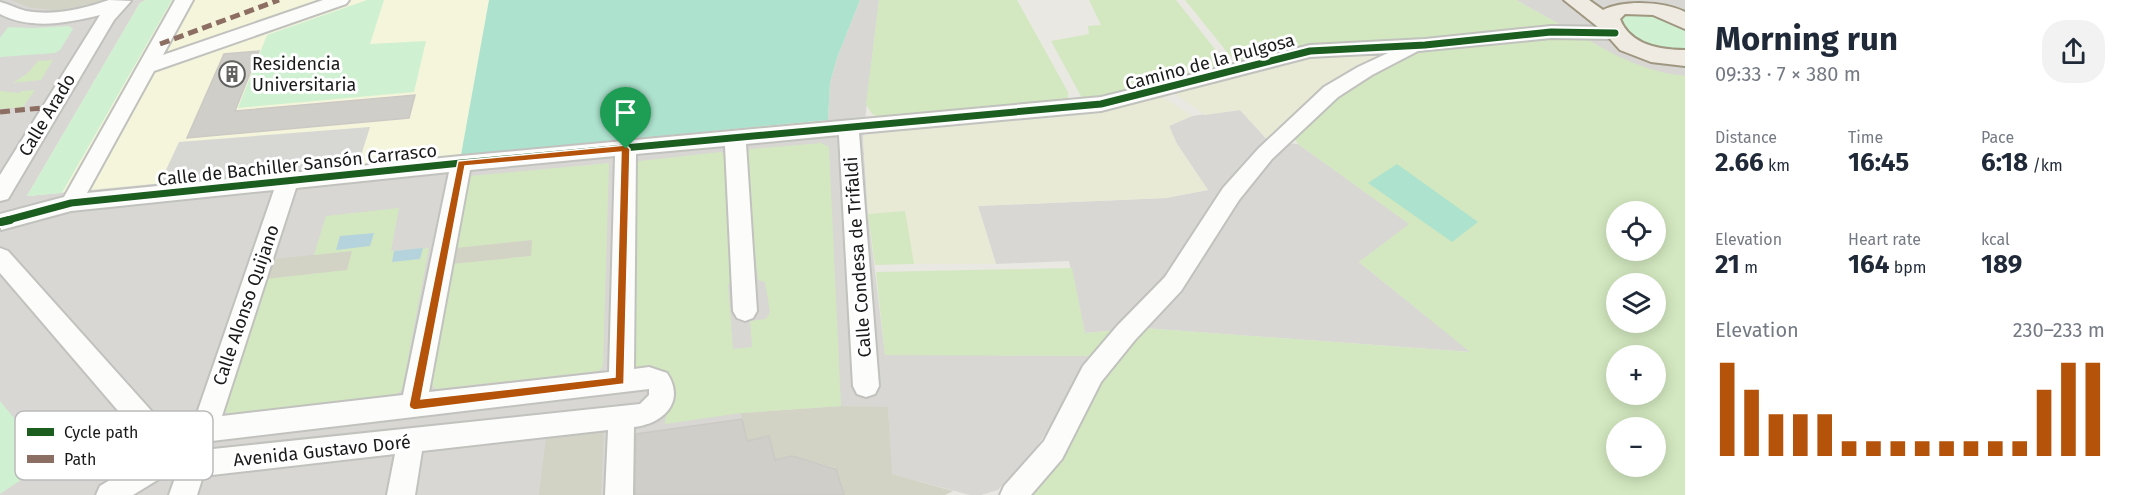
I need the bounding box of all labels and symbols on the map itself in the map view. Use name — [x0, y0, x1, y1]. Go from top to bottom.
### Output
street label: Camino de la Pulgosa — [1123, 29, 1297, 95]
place label: Residencia Universitaria — [252, 53, 356, 96]
building icon: Residencia Universitaria — [217, 59, 247, 89]
street label: Calle Arado — [14, 70, 80, 160]
pin — [600, 87, 651, 149]
street label: Calle de Bachiller Sansón Carrasco — [156, 139, 438, 191]
street label: Calle Condesa de Trifaldi — [840, 156, 876, 358]
street label: Calle Alonso Quijano — [208, 222, 284, 388]
legend — [15, 411, 213, 480]
text: Cycle path — [64, 423, 138, 442]
street label: Avenida Gustavo Doré — [232, 431, 412, 471]
text: Path — [64, 450, 96, 469]

